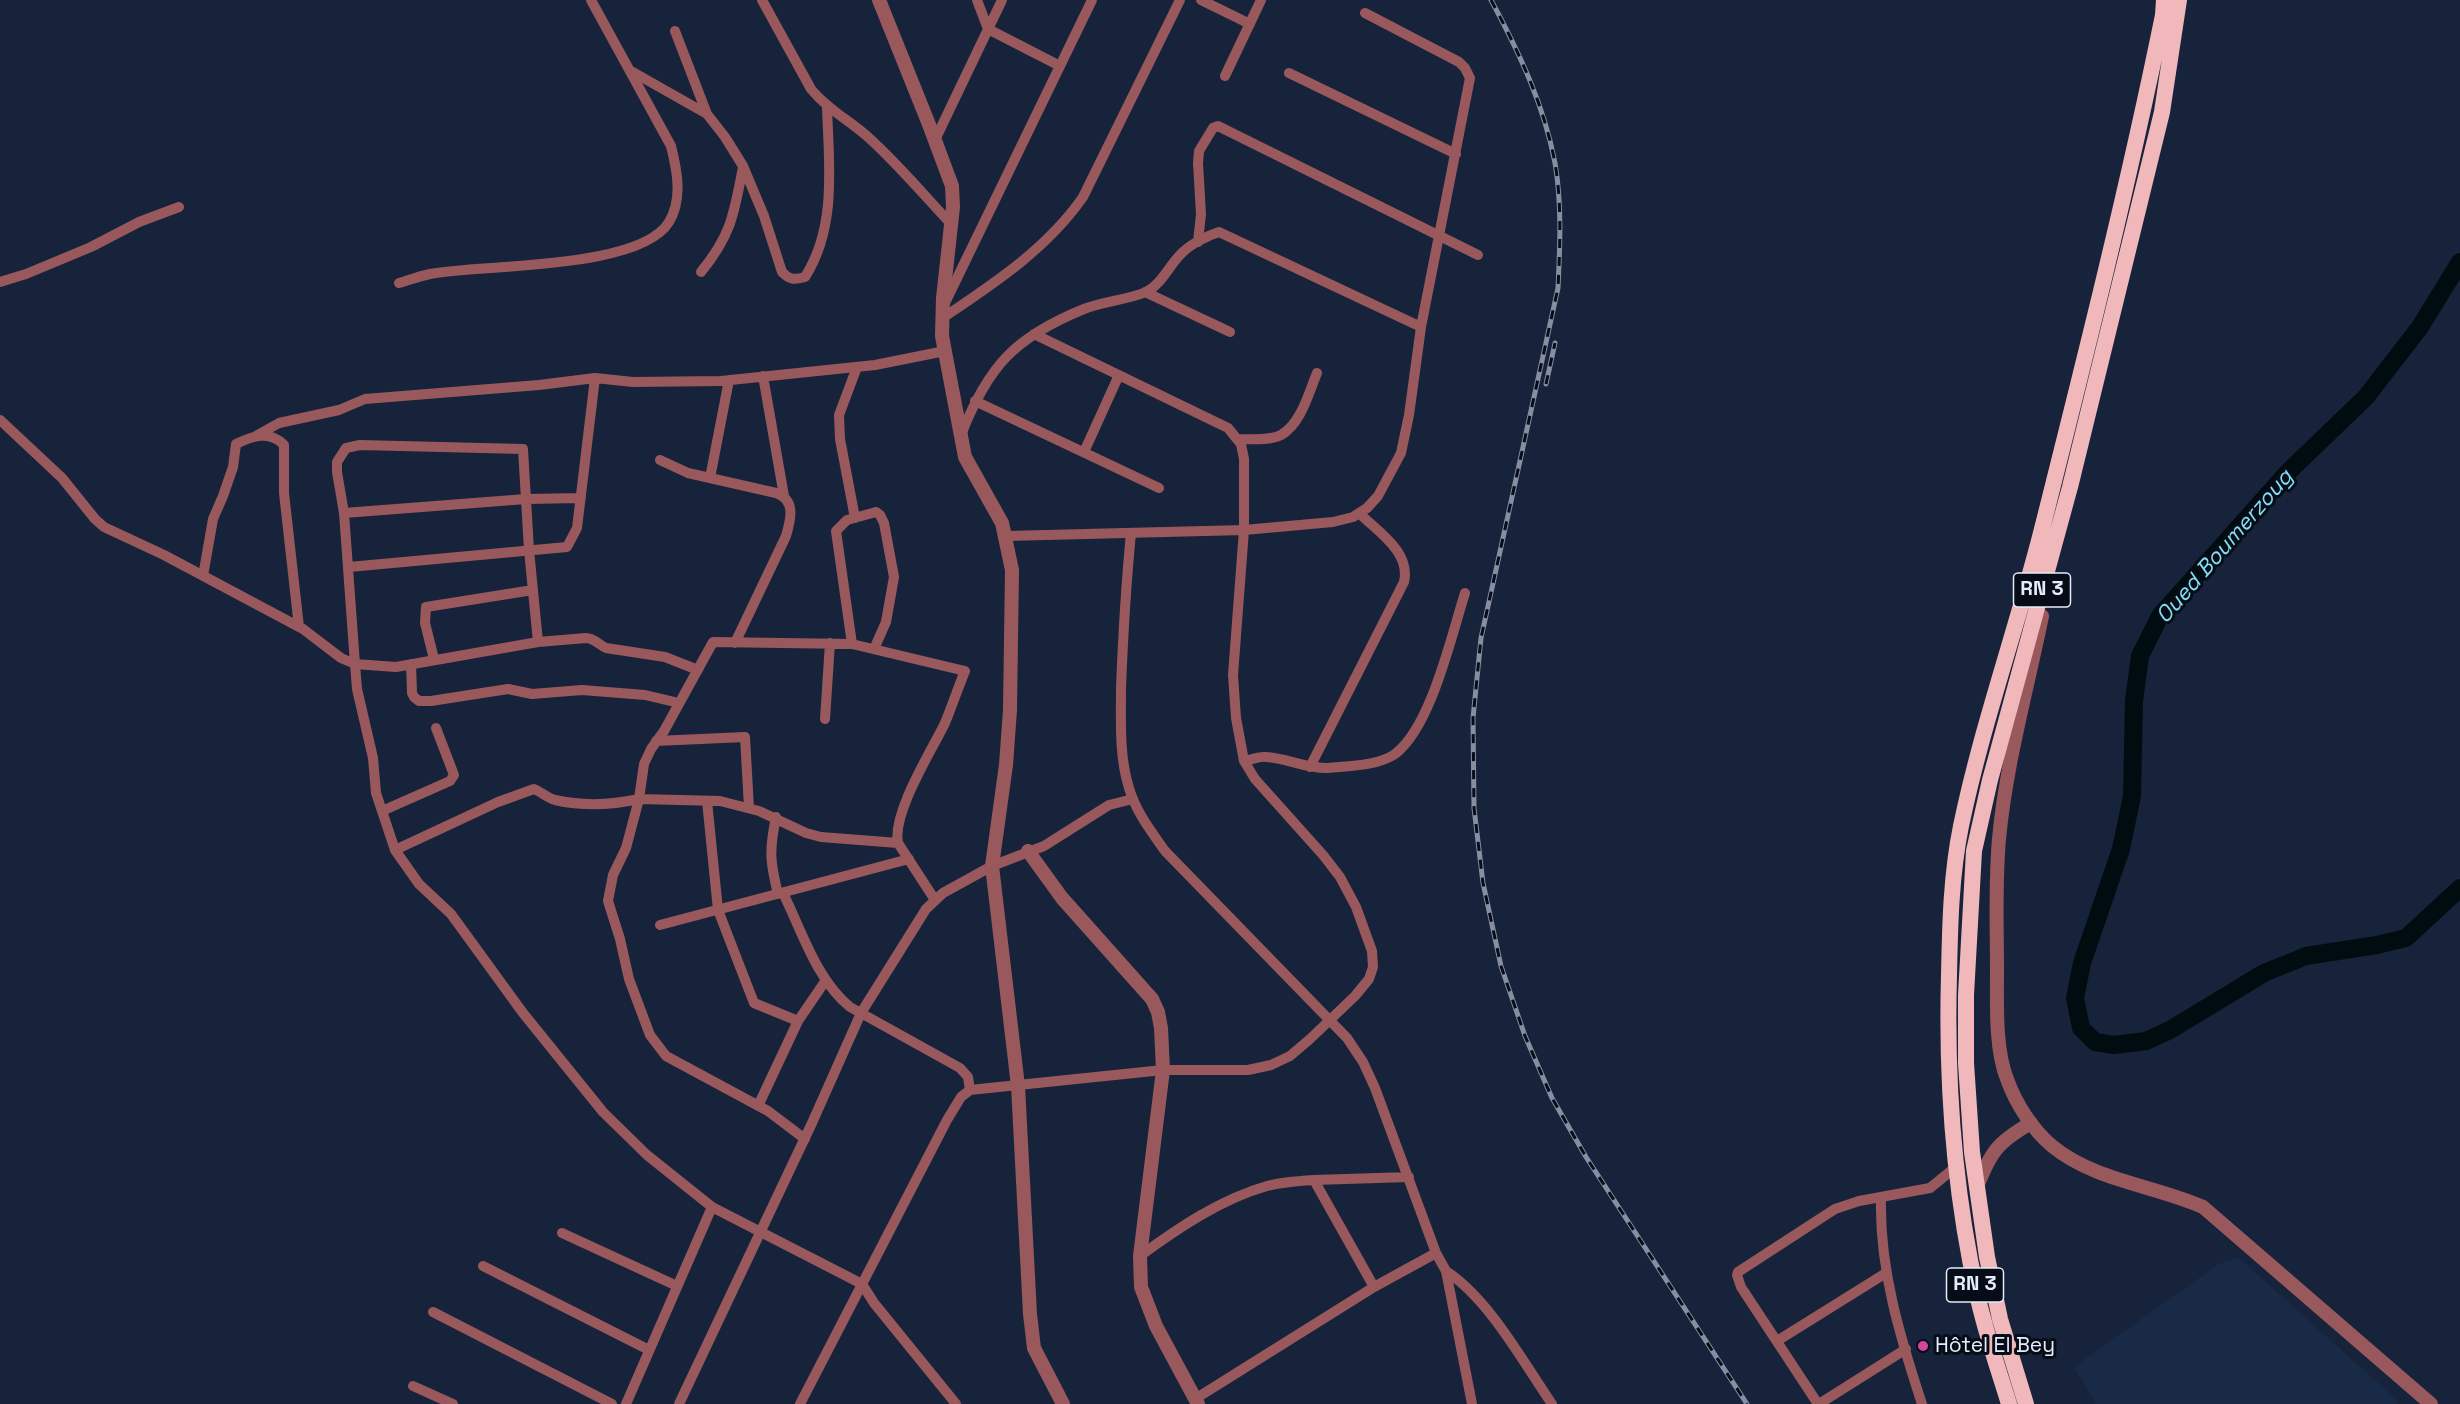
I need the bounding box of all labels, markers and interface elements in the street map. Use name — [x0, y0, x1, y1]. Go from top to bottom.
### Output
water label: Oued Boumerzoug — [2151, 465, 2299, 629]
road number: RN 3 — [2014, 573, 2070, 607]
road number: RN 3 — [1946, 1268, 2004, 1302]
place label: Hôtel El Bey — [1935, 1333, 2055, 1359]
marker: Hôtel El Bey — [1916, 1339, 1930, 1353]

